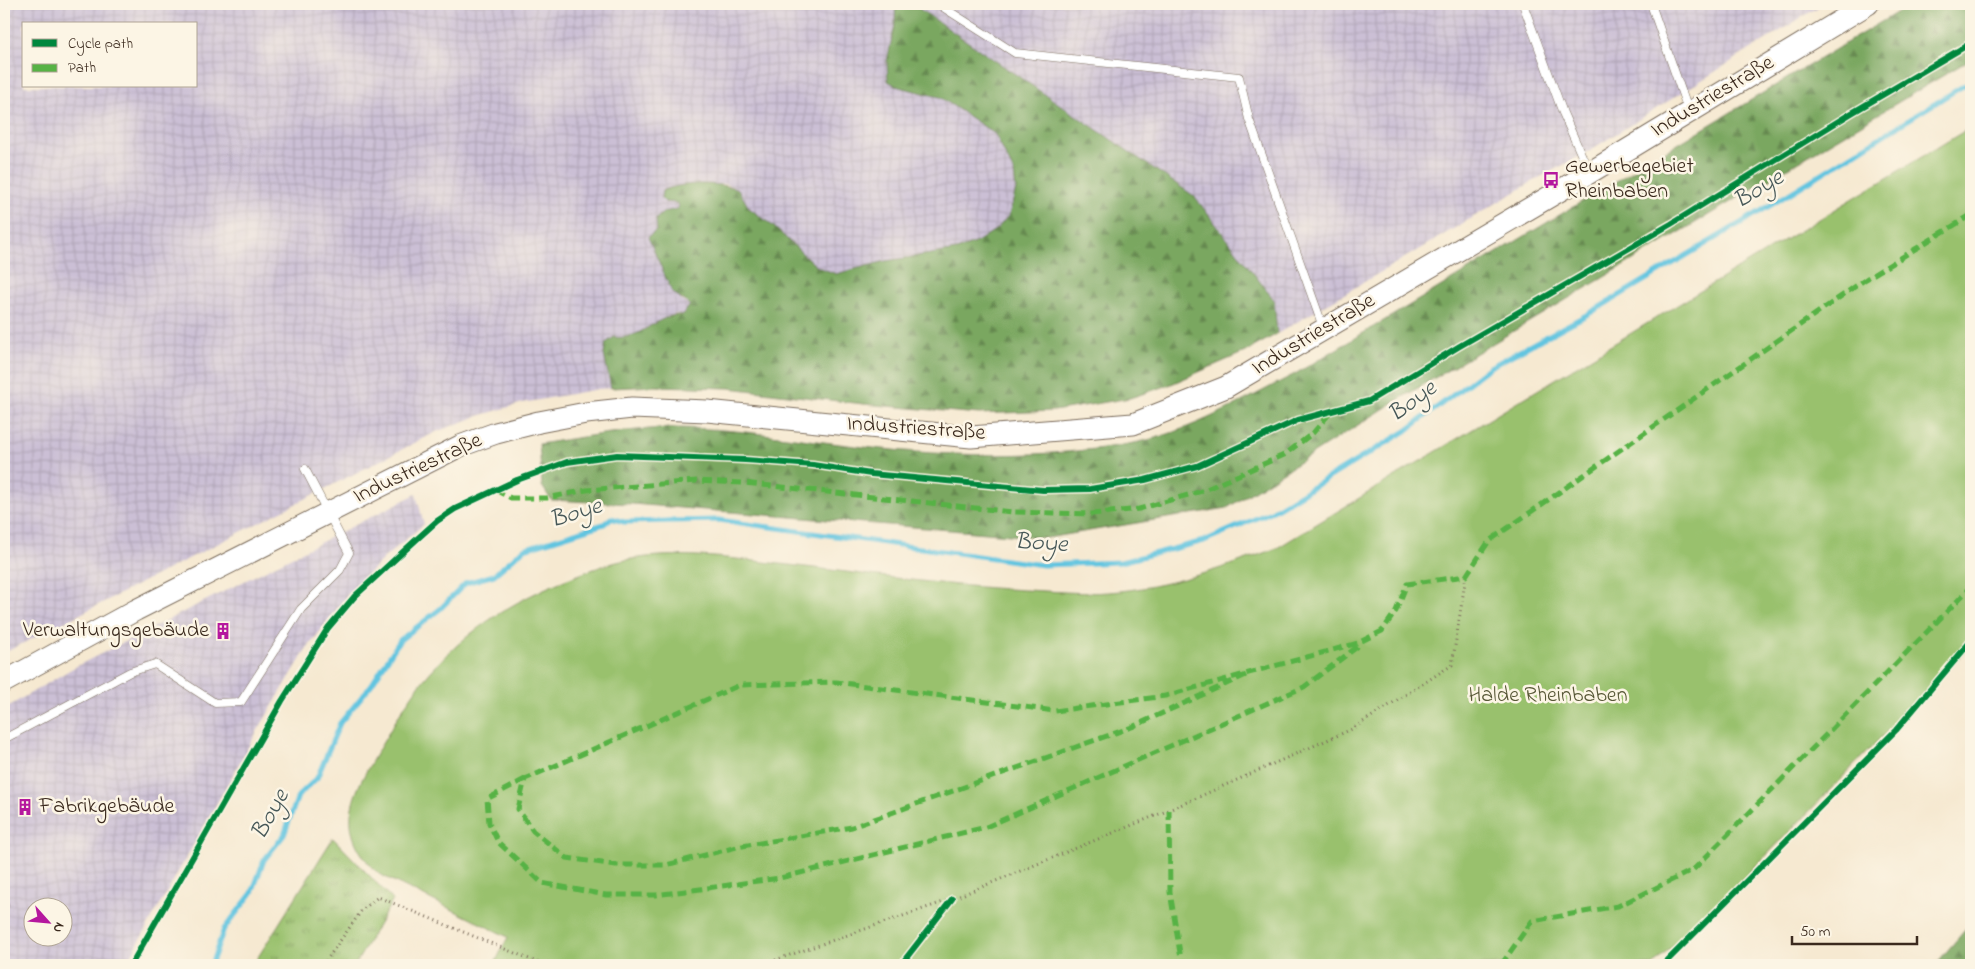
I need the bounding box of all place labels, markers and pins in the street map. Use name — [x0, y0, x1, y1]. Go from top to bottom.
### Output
place label: Gewerbegebiet Rheinbaben — [1565, 151, 1694, 208]
bus stop icon: Gewerbegebiet Rheinbaben — [1541, 170, 1561, 190]
place label: Verwaltungsgebäude — [22, 615, 209, 648]
building icon: Verwaltungsgebäude — [213, 621, 233, 641]
place label: Fabrikgebäude — [38, 791, 175, 824]
building icon: Fabrikgebäude — [15, 797, 35, 817]

